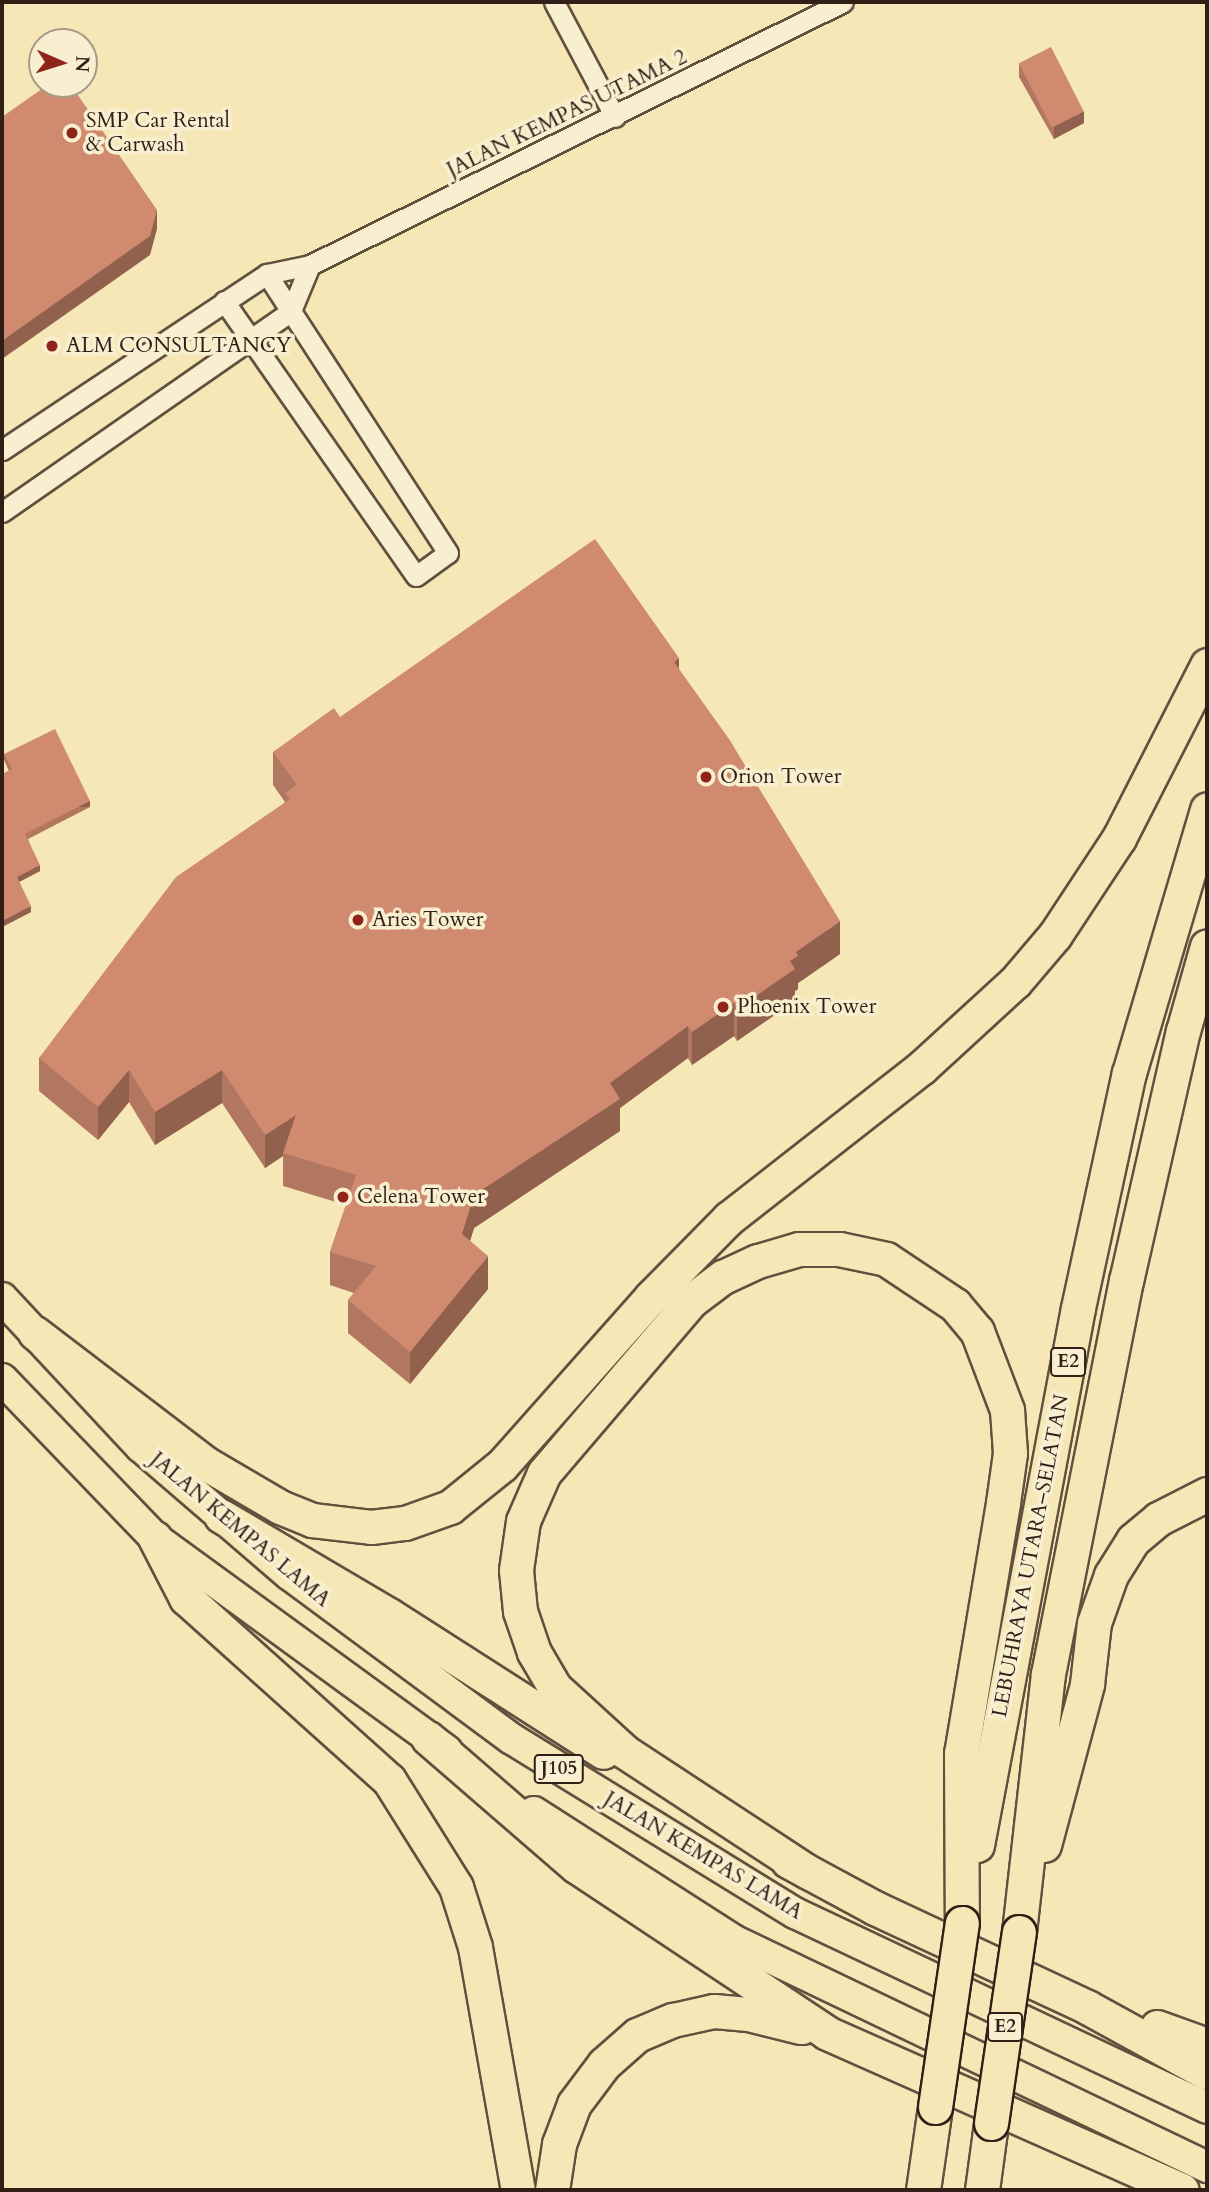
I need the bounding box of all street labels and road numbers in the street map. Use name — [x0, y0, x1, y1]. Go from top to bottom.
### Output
street label: JALAN KEMPAS UTAMA 2 — [443, 45, 691, 183]
road number: E2 — [1049, 1346, 1087, 1378]
street label: LEBUHRAYA UTARA–SELATAN — [987, 1392, 1075, 1720]
street label: JALAN KEMPAS LAMA — [145, 1447, 335, 1613]
road number: J105 — [533, 1754, 585, 1784]
street label: JALAN KEMPAS LAMA — [599, 1787, 807, 1925]
road number: E2 — [986, 2011, 1024, 2042]

